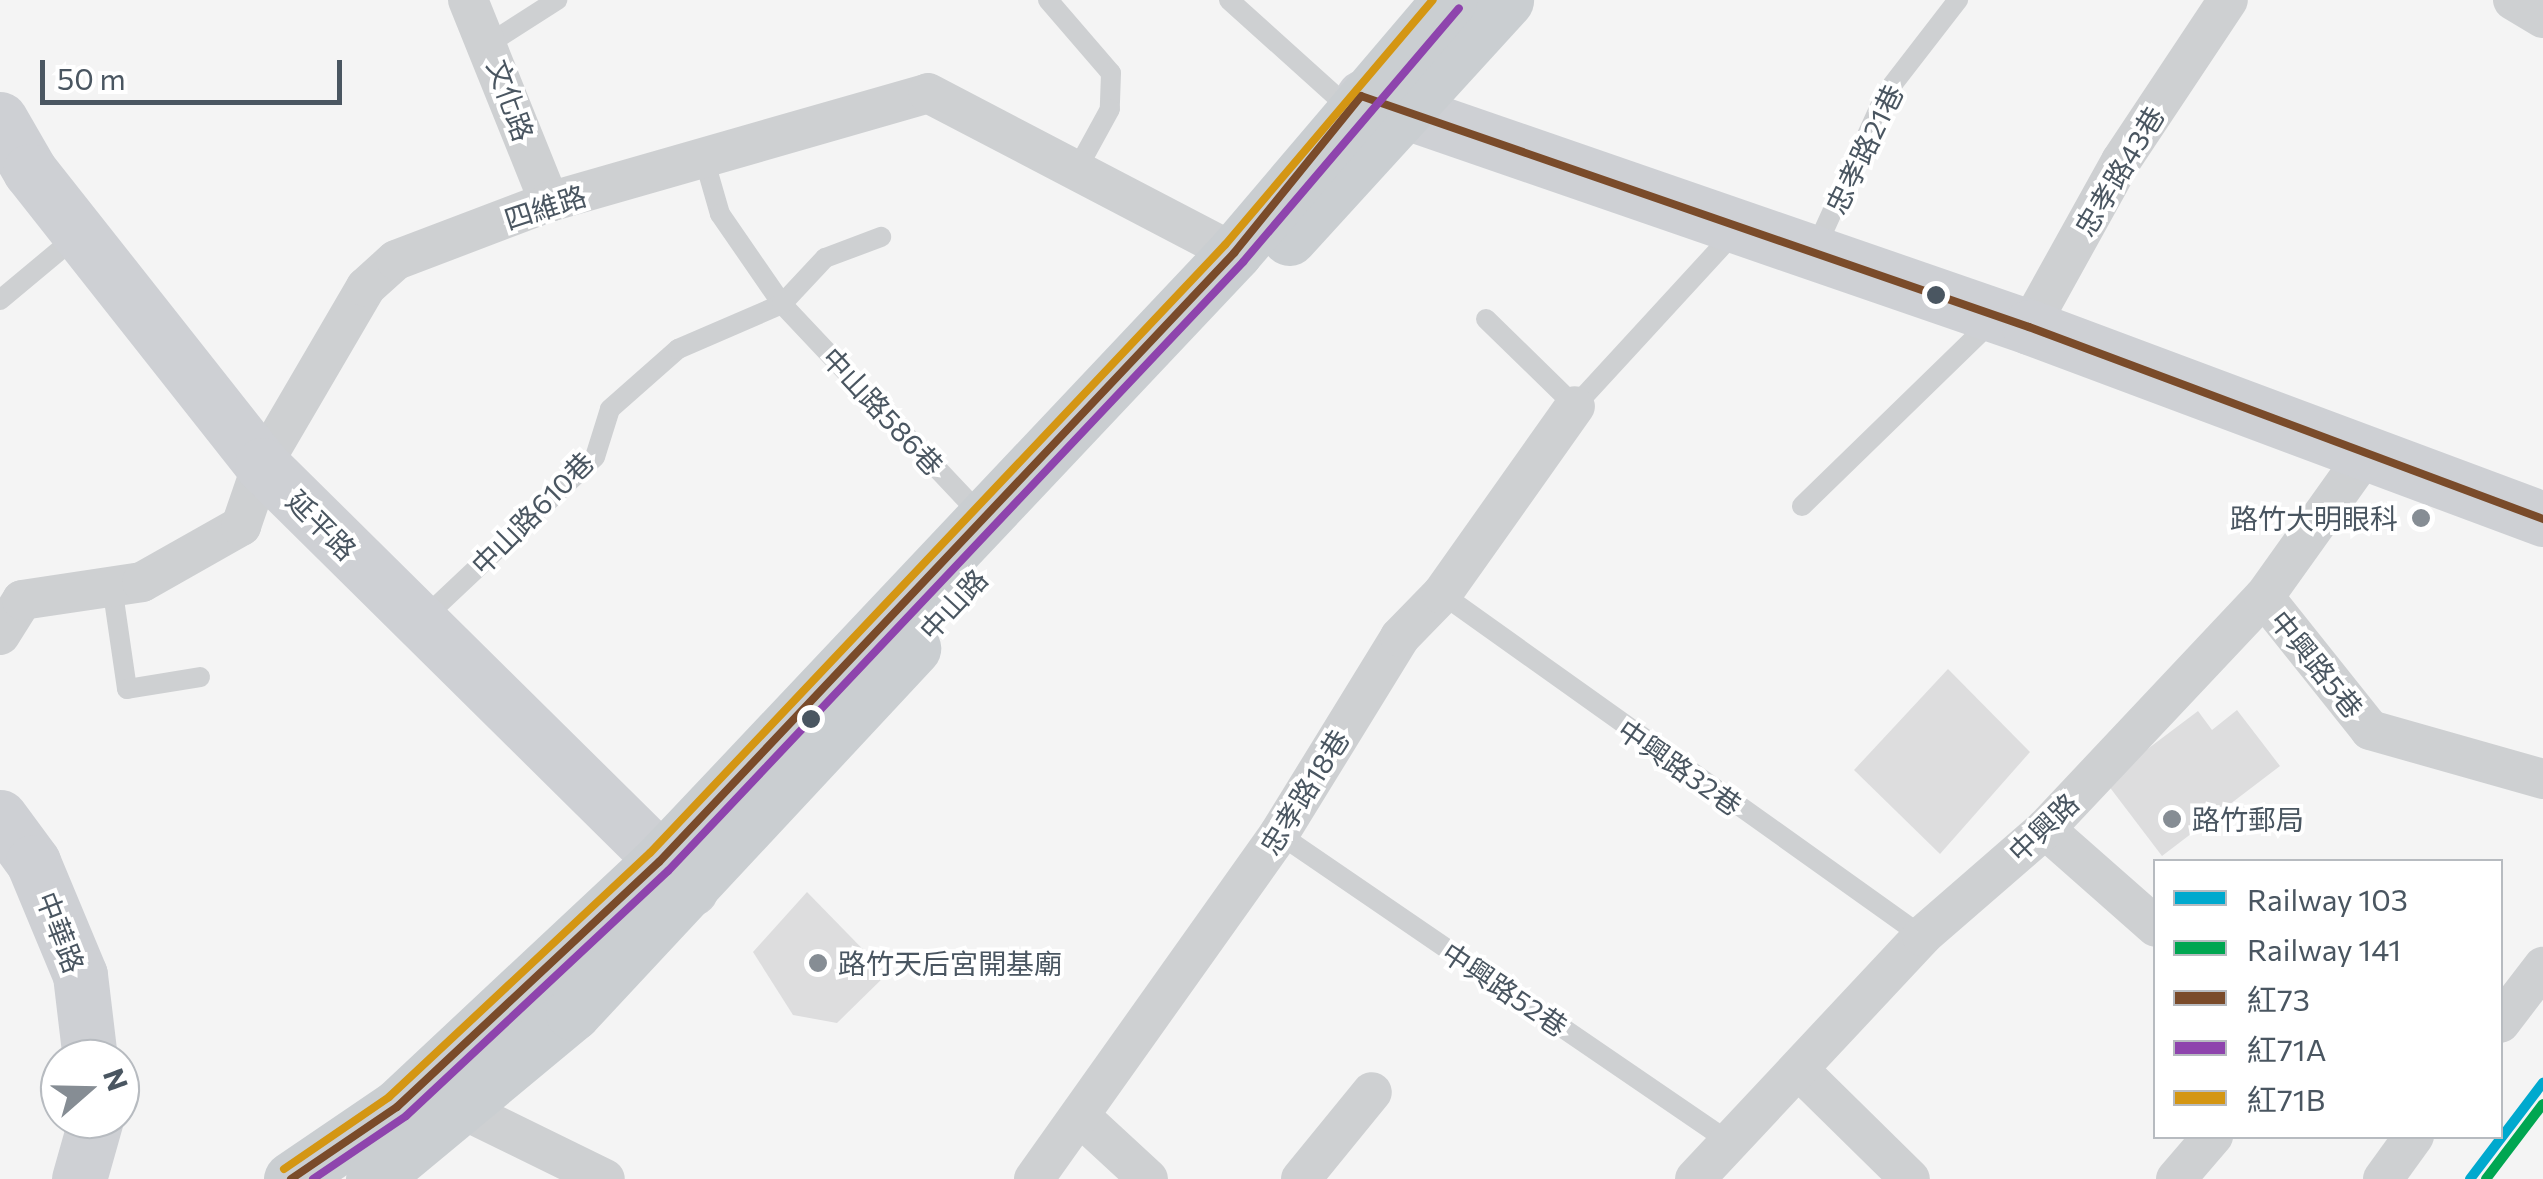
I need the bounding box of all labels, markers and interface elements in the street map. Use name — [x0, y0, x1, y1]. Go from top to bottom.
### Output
scale bar — [45, 40, 348, 102]
street label: 文化路 — [481, 55, 541, 145]
text: 50 m — [57, 59, 126, 96]
street label: 忠孝路21巷 — [1818, 79, 1910, 219]
street label: 忠孝路43巷 — [2067, 100, 2171, 242]
street label: 四維路 — [500, 178, 590, 236]
unlabelled marker — [1926, 285, 1946, 305]
street label: 中山路586巷 — [815, 340, 951, 482]
street label: 中山路610巷 — [464, 445, 600, 581]
street label: 延平路 — [280, 483, 364, 567]
place label: 路竹大明眼科 — [2230, 501, 2398, 535]
marker: 路竹大明眼科 — [2408, 505, 2434, 531]
street label: 中山路 — [912, 562, 994, 646]
street label: 中興路5巷 — [2264, 604, 2370, 724]
unlabelled marker — [801, 709, 821, 729]
street label: 中興路32巷 — [1612, 712, 1748, 822]
street label: 忠孝路18巷 — [1252, 723, 1356, 861]
street label: 中興路 — [2001, 786, 2085, 868]
place label: 路竹郵局 — [2192, 802, 2304, 836]
marker: 路竹郵局 — [2161, 808, 2183, 830]
legend — [2153, 859, 2503, 1139]
text: Railway 103 — [2247, 880, 2408, 917]
street label: 中華路 — [30, 887, 92, 977]
text: Railway 141 — [2247, 930, 2401, 967]
street label: 中興路52巷 — [1436, 935, 1574, 1043]
place label: 路竹天后宮開基廟 — [838, 946, 1062, 980]
marker: 路竹天后宮開基廟 — [807, 952, 829, 974]
text: 紅73 — [2247, 980, 2310, 1017]
text: 紅71A — [2247, 1030, 2326, 1067]
north arrow — [40, 1039, 140, 1139]
text: N — [97, 1064, 136, 1095]
text: 紅71B — [2247, 1080, 2325, 1117]

